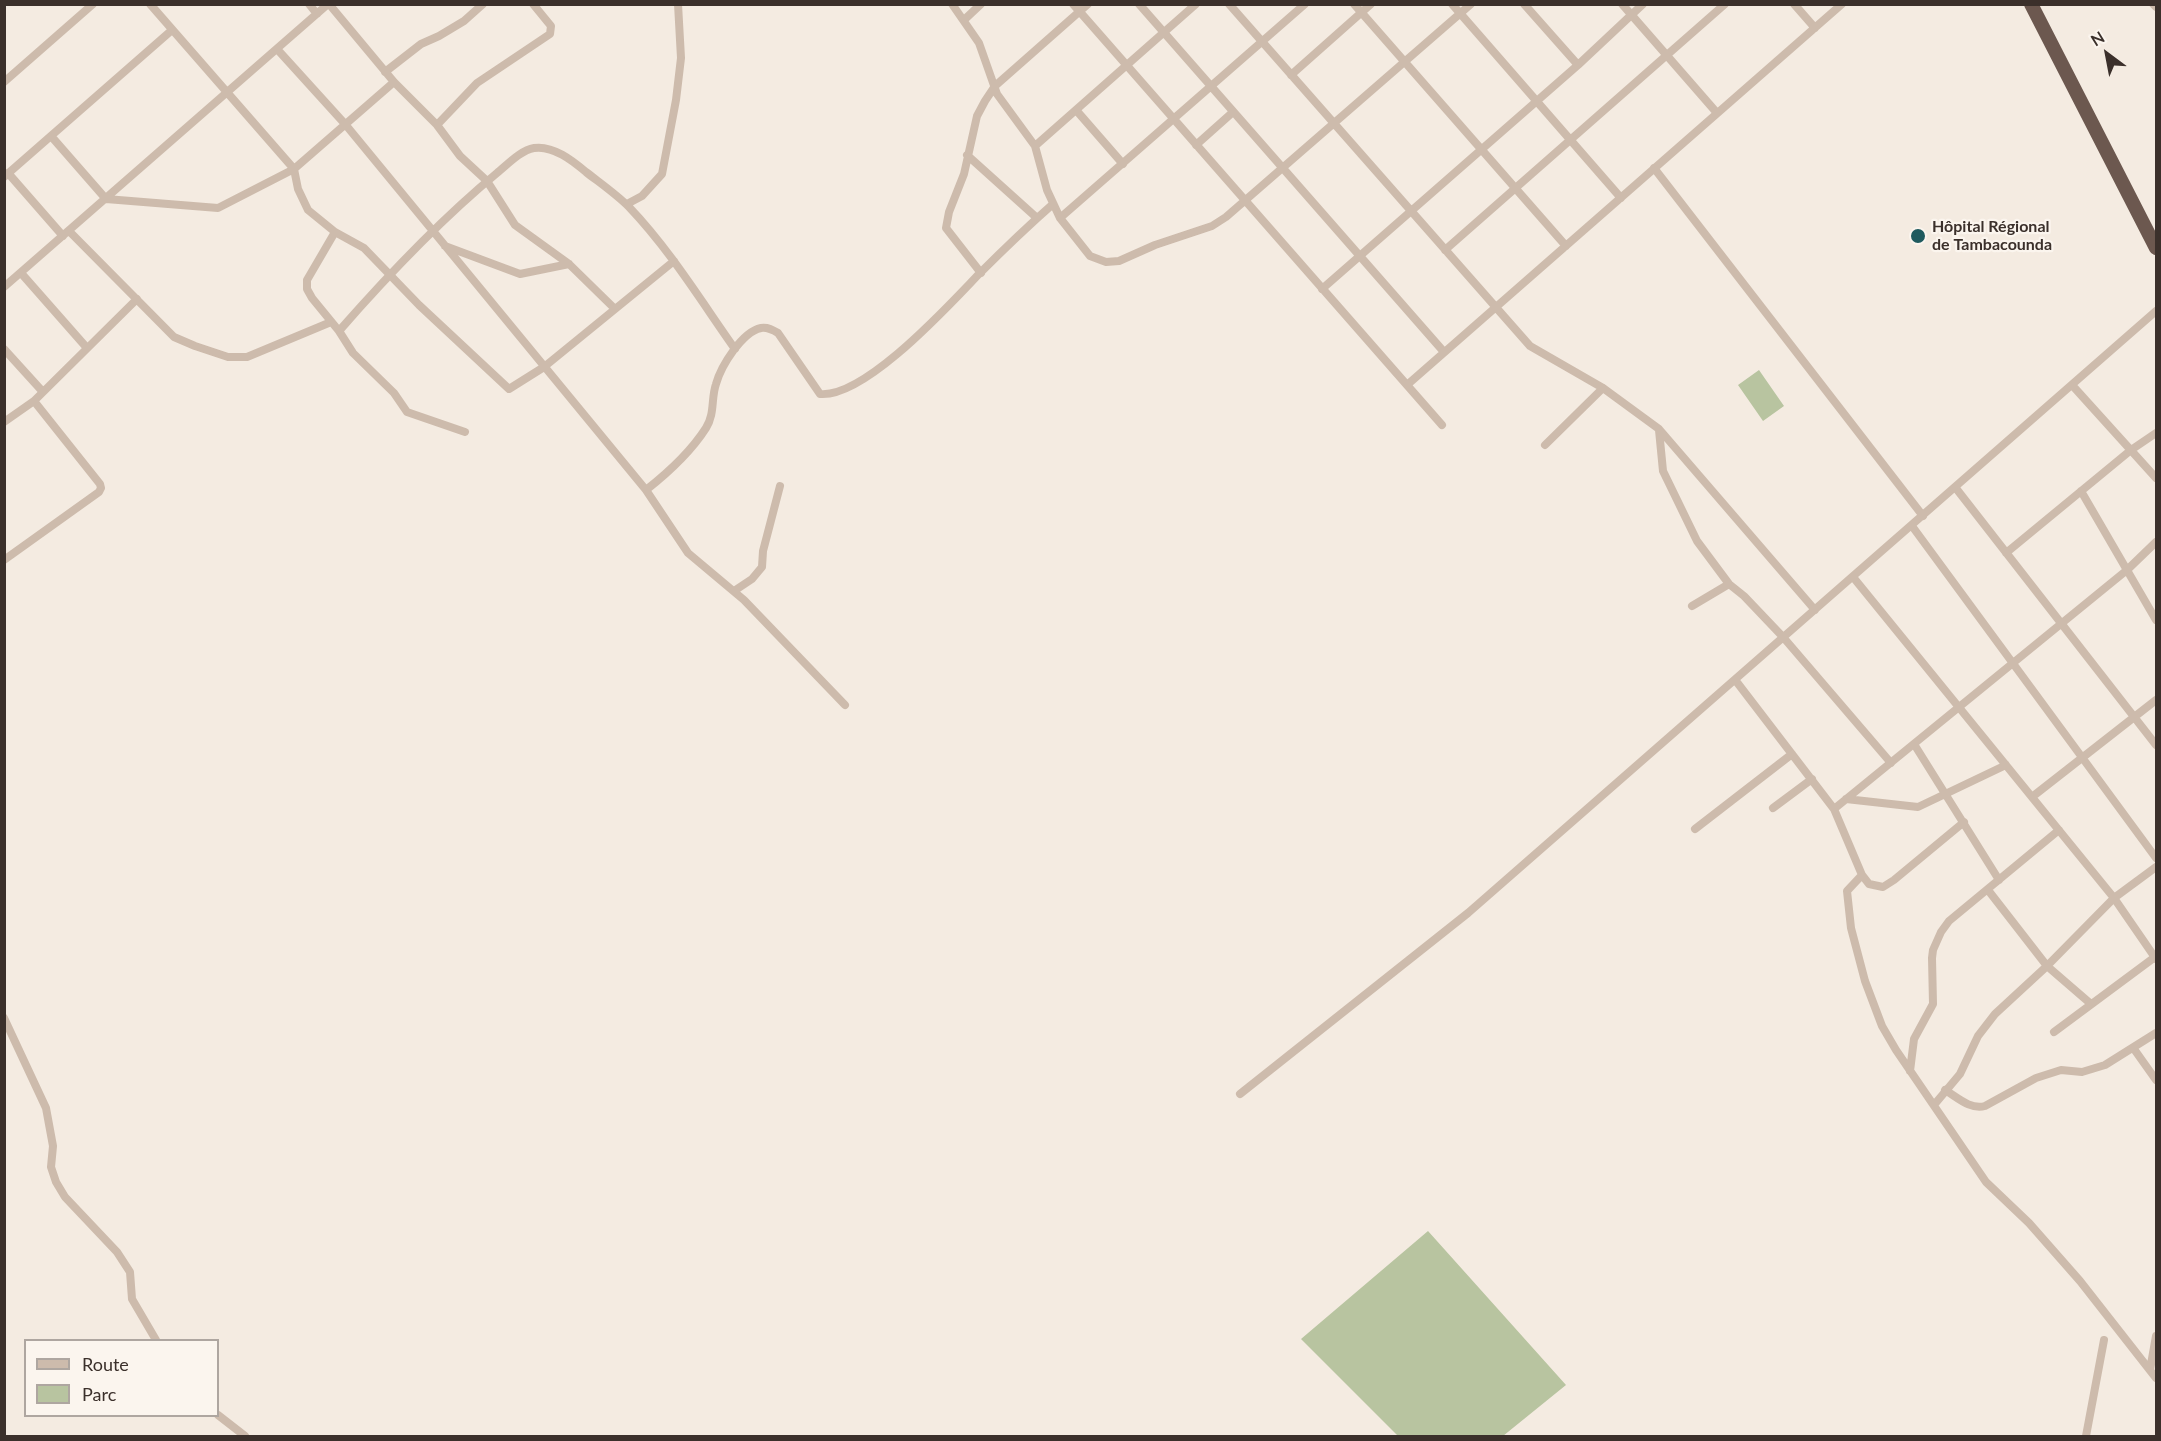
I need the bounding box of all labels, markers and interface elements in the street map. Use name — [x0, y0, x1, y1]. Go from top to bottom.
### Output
north arrow — [2077, 24, 2137, 84]
text: N — [2087, 27, 2107, 50]
place label: Hôpital Régional de Tambacounda — [1932, 217, 2052, 255]
marker: Hôpital Régional de Tambacounda — [1909, 227, 1927, 245]
legend — [24, 1339, 219, 1417]
text: Route — [82, 1353, 129, 1375]
text: Parc — [82, 1383, 116, 1405]

